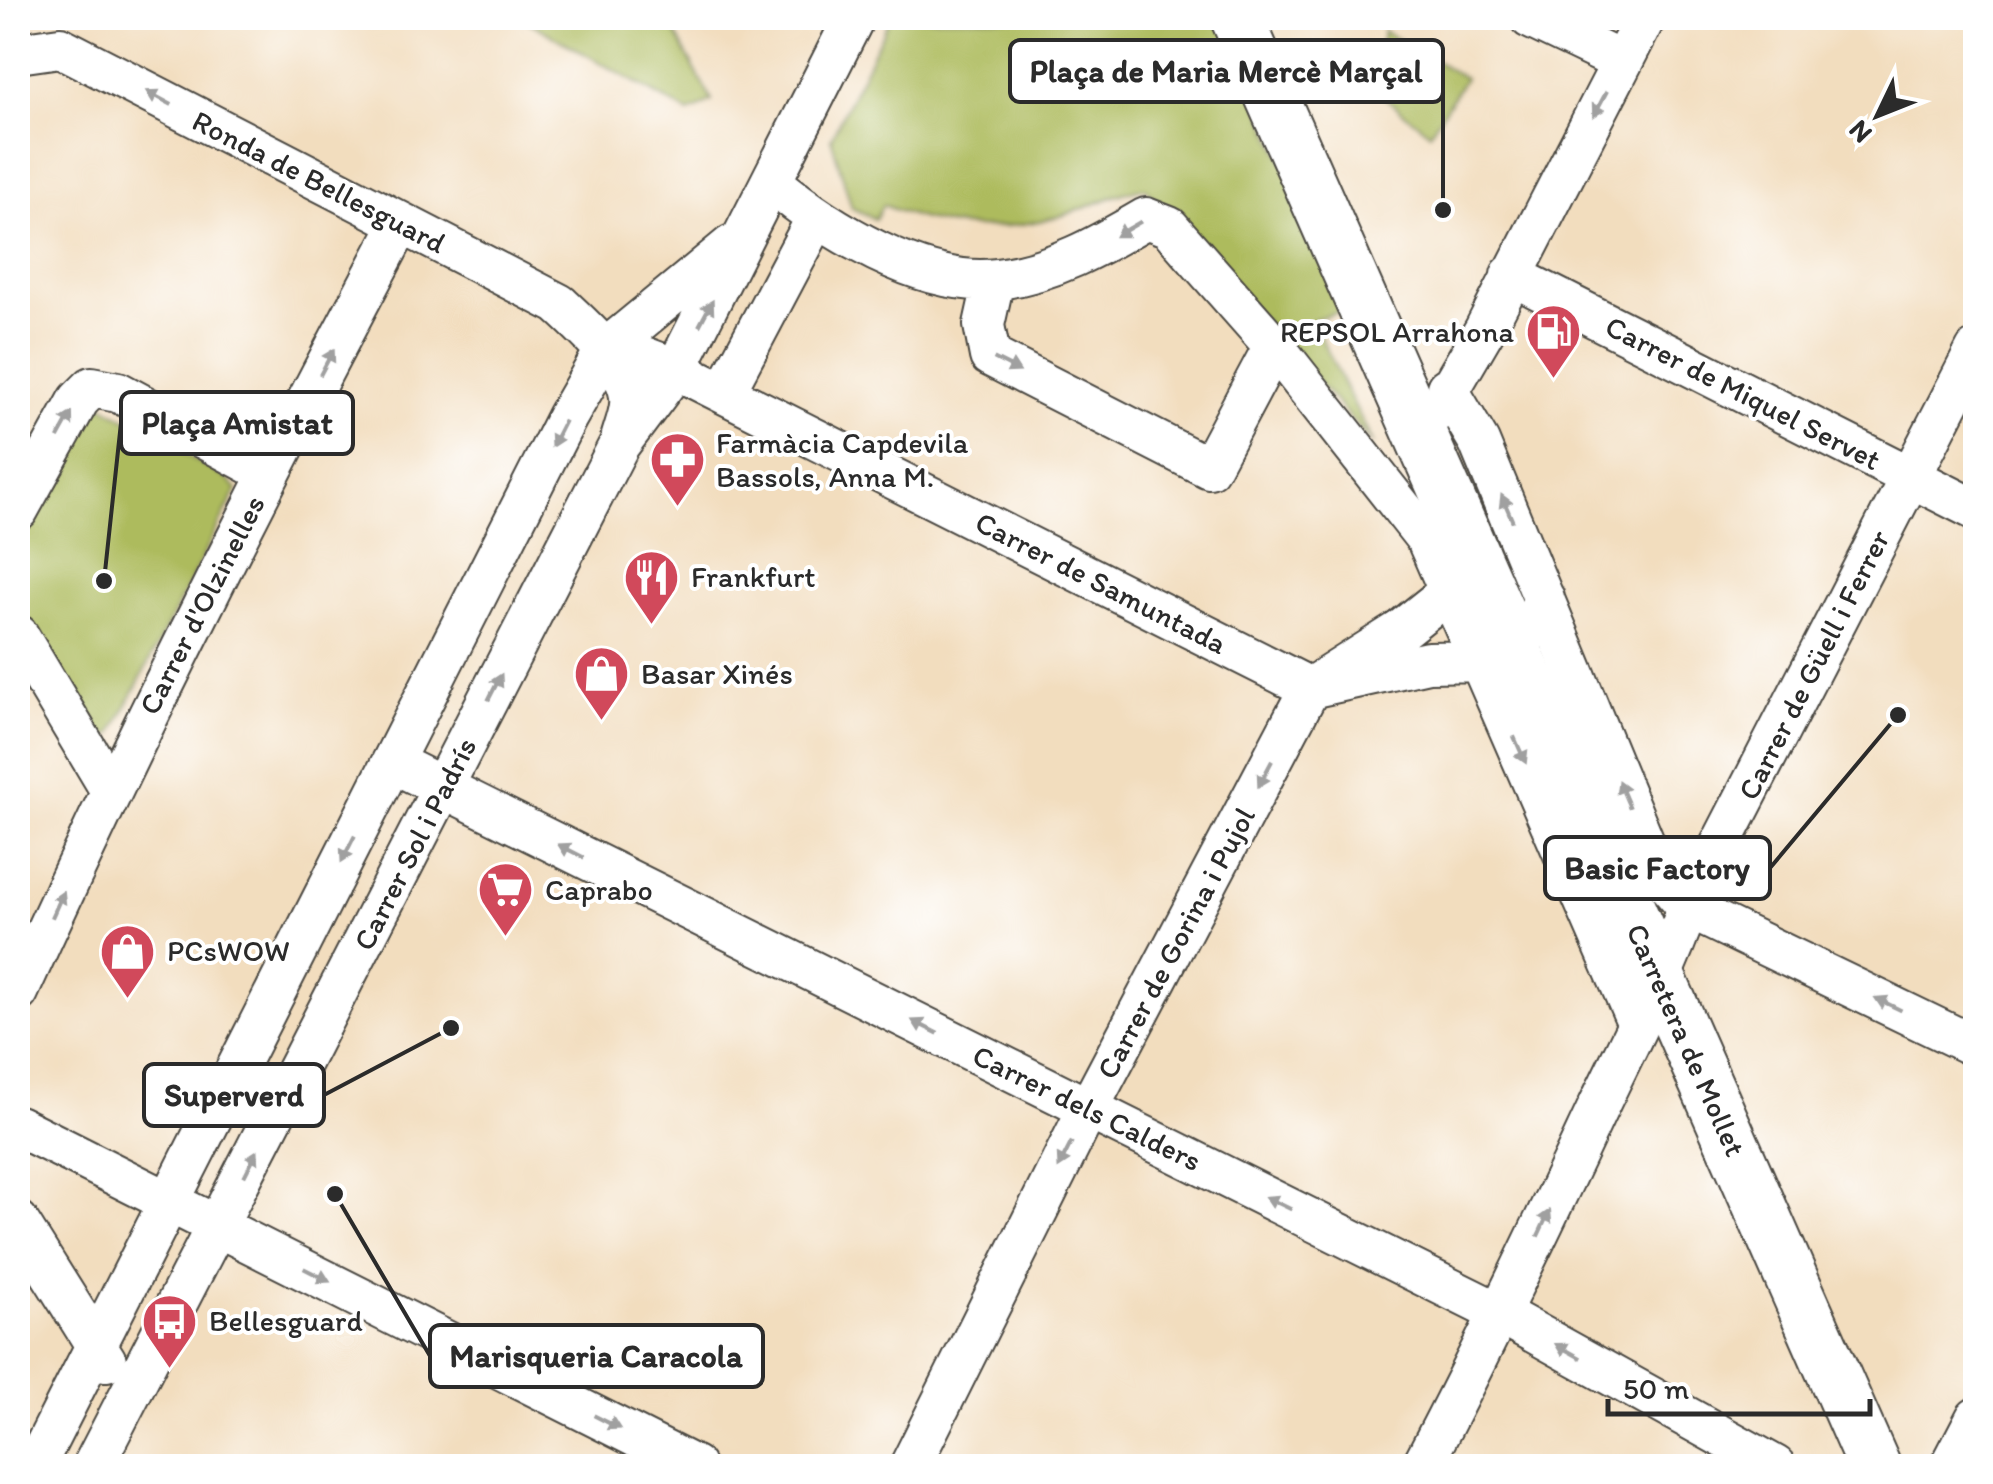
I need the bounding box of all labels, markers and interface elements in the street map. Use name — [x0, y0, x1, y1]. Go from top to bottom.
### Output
callout: Plaça de Maria Mercè Marçal — [1010, 40, 1443, 102]
text: Plaça de Maria Mercè Marçal — [1029, 52, 1424, 90]
north arrow — [1828, 65, 1928, 165]
one-way arrow — [144, 90, 173, 107]
one-way arrow — [1592, 90, 1609, 119]
street label: Ronda de Bellesguard — [186, 102, 452, 261]
text: N — [1841, 114, 1879, 151]
one-way arrow — [1113, 221, 1142, 238]
one-way arrow — [697, 299, 714, 328]
fuel station icon: REPSOL Arrahona — [1523, 302, 1583, 381]
street label: Carrer de Miquel Servet — [1599, 307, 1887, 478]
place label: REPSOL Arrahona — [1280, 313, 1514, 350]
one-way arrow — [318, 348, 335, 376]
one-way arrow — [992, 356, 1021, 373]
callout: Plaça Amistat — [121, 392, 353, 454]
text: Plaça Amistat — [141, 404, 333, 442]
one-way arrow — [55, 411, 73, 439]
one-way arrow — [550, 420, 567, 449]
place label: Farmàcia Capdevila Bassols, Anna M. — [716, 424, 969, 495]
pharmacy icon: Farmàcia Capdevila Bassols, Anna M. — [647, 430, 707, 509]
street label: Carrer d'Olzinelles — [130, 489, 273, 721]
one-way arrow — [1498, 493, 1514, 523]
street label: Carrer de Samuntada — [969, 503, 1234, 662]
street label: Carrer de Güell i Ferrer — [1729, 524, 1898, 806]
restaurant icon: Frankfurt — [622, 547, 682, 626]
place label: Frankfurt — [691, 558, 816, 595]
shop icon: Basar Xinés — [572, 644, 632, 723]
place label: Basar Xinés — [641, 655, 793, 692]
one-way arrow — [486, 672, 503, 701]
street label: Carrer Sol i Padrís — [345, 731, 484, 956]
one-way arrow — [1513, 735, 1529, 765]
one-way arrow — [1257, 760, 1274, 789]
one-way arrow — [1616, 779, 1632, 809]
street label: Carrer de Gorina i Pujol — [1088, 800, 1263, 1085]
one-way arrow — [340, 834, 357, 863]
callout: Basic Factory — [1545, 837, 1770, 899]
one-way arrow — [557, 843, 586, 860]
text: Basic Factory — [1564, 849, 1751, 887]
supermarket icon: Caprabo — [476, 860, 536, 939]
place label: Caprabo — [545, 871, 653, 908]
one-way arrow — [50, 889, 66, 919]
street label: Carretera de Mollet — [1619, 918, 1754, 1162]
shop icon: PCsWOW — [98, 921, 158, 1000]
place label: PCsWOW — [167, 932, 290, 969]
one-way arrow — [1873, 996, 1902, 1013]
one-way arrow — [910, 1019, 939, 1036]
street label: Carrer dels Calders — [967, 1036, 1208, 1179]
callout: Superverd — [144, 1064, 324, 1126]
text: Superverd — [164, 1076, 305, 1114]
one-way arrow — [1057, 1141, 1074, 1170]
one-way arrow — [242, 1148, 259, 1177]
one-way arrow — [1264, 1195, 1293, 1212]
one-way arrow — [1536, 1208, 1552, 1238]
one-way arrow — [303, 1266, 332, 1283]
bus stop icon: Bellesguard — [140, 1291, 200, 1370]
place label: Bellesguard — [209, 1302, 363, 1339]
callout: Marisqueria Caracola — [430, 1325, 763, 1387]
text: Marisqueria Caracola — [449, 1337, 743, 1375]
one-way arrow — [1554, 1343, 1582, 1361]
scale bar — [1608, 1354, 1870, 1416]
text: 50 m — [1623, 1370, 1689, 1407]
one-way arrow — [593, 1414, 622, 1431]

